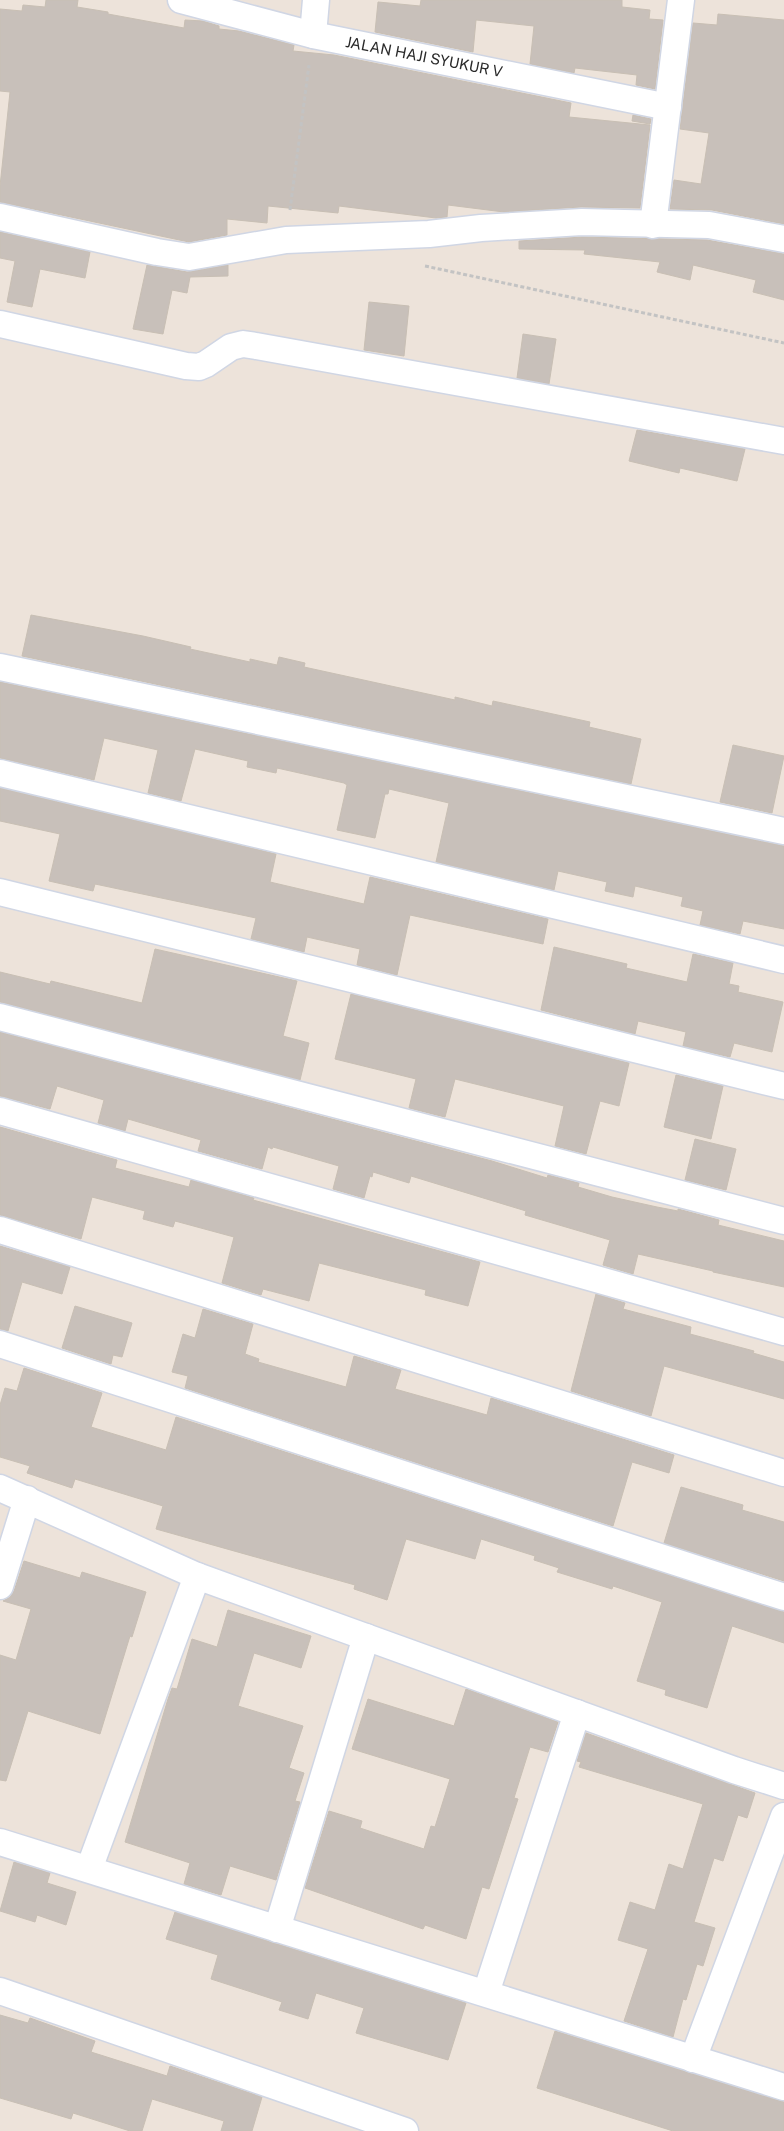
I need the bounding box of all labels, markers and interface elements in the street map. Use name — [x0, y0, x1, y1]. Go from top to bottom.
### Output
street label: JALAN HAJI SYUKUR V — [344, 33, 504, 80]

